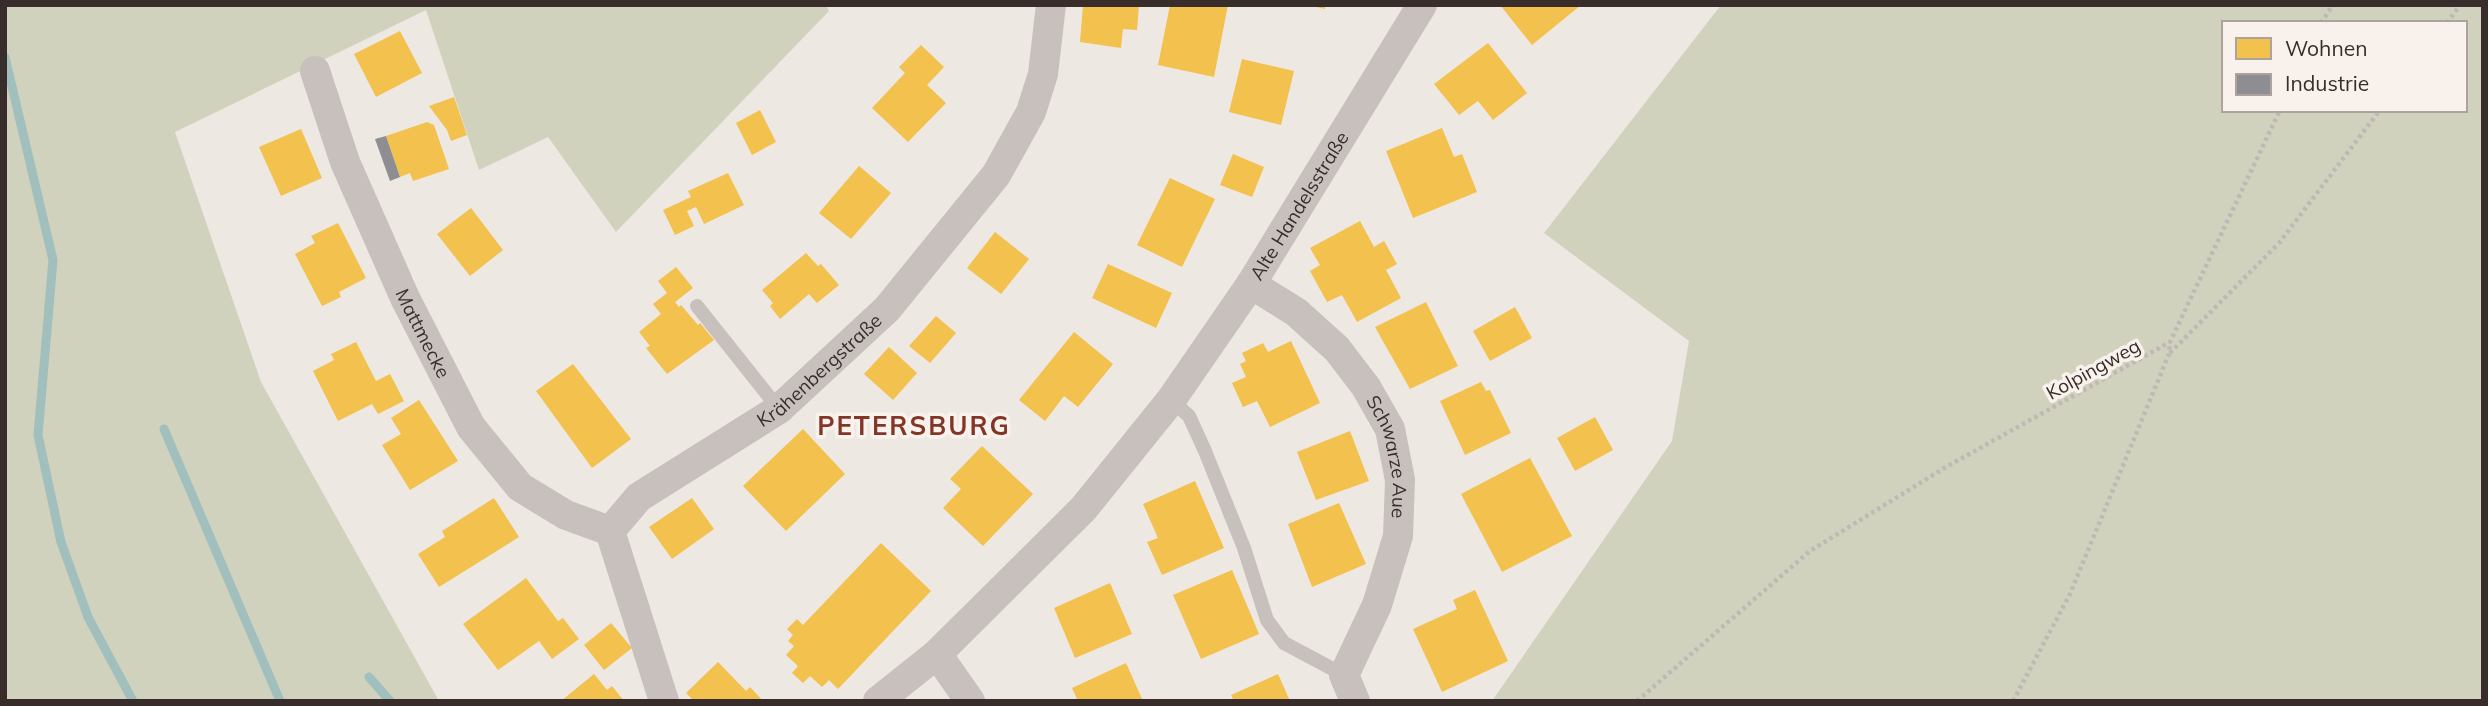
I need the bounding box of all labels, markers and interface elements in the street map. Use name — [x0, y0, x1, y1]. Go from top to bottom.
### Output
legend — [2222, 21, 2467, 112]
text: Wohnen — [2285, 35, 2367, 61]
text: Industrie — [2285, 70, 2369, 96]
street label: Alte Handelsstraße — [1244, 127, 1354, 284]
street label: Mattmecke — [390, 285, 456, 382]
street label: Krähenbergstraße — [752, 308, 886, 432]
street label: Kolpingweg — [2042, 333, 2144, 405]
street label: Schwarze Aue — [1361, 391, 1412, 519]
district label: PETERSBURG — [817, 409, 1011, 442]

